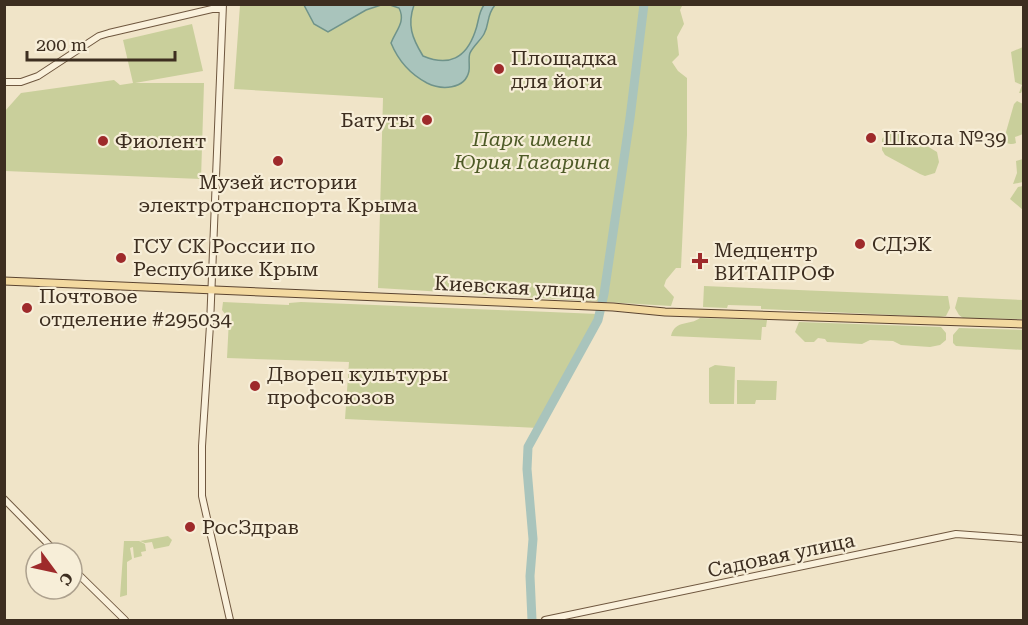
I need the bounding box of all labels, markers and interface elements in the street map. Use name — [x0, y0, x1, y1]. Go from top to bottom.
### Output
scale bar — [27, 24, 176, 62]
text: 200 m — [36, 34, 87, 55]
place label: Площадка для йоги — [511, 46, 617, 93]
marker: Площадка для йоги — [492, 62, 506, 76]
place label: Батуты — [341, 108, 415, 132]
marker: Батуты — [420, 113, 434, 127]
place label: Школа №39 — [883, 126, 1006, 150]
park label: Парк имени Юрия Гагарина — [453, 127, 610, 174]
place label: Фиолент — [115, 129, 206, 153]
marker: Школа №39 — [864, 131, 878, 145]
marker: Фиолент — [96, 134, 110, 148]
marker: Музей истории электротранспорта Крыма — [271, 154, 285, 168]
place label: Музей истории электротранспорта Крыма — [138, 170, 418, 217]
place label: СДЭК — [872, 232, 932, 256]
place label: ГСУ СК России по Республике Крым — [133, 234, 319, 281]
marker: СДЭК — [853, 237, 867, 251]
place label: Медцентр ВИТАПРОФ — [714, 238, 835, 285]
marker: ГСУ СК России по Республике Крым — [114, 251, 128, 265]
marker: Медцентр ВИТАПРОФ — [691, 252, 709, 270]
street label: Киевская улица — [434, 271, 597, 303]
place label: Почтовое отделение #295034 — [39, 284, 233, 331]
marker: Почтовое отделение #295034 — [20, 301, 34, 315]
place label: Дворец культуры профсоюзов — [267, 362, 448, 409]
marker: Дворец культуры профсоюзов — [248, 379, 262, 393]
place label: РосЗдрав — [202, 515, 299, 539]
marker: РосЗдрав — [183, 520, 197, 534]
street label: Садовая улица — [705, 528, 857, 582]
north arrow — [24, 541, 84, 601]
text: С — [55, 569, 77, 589]

